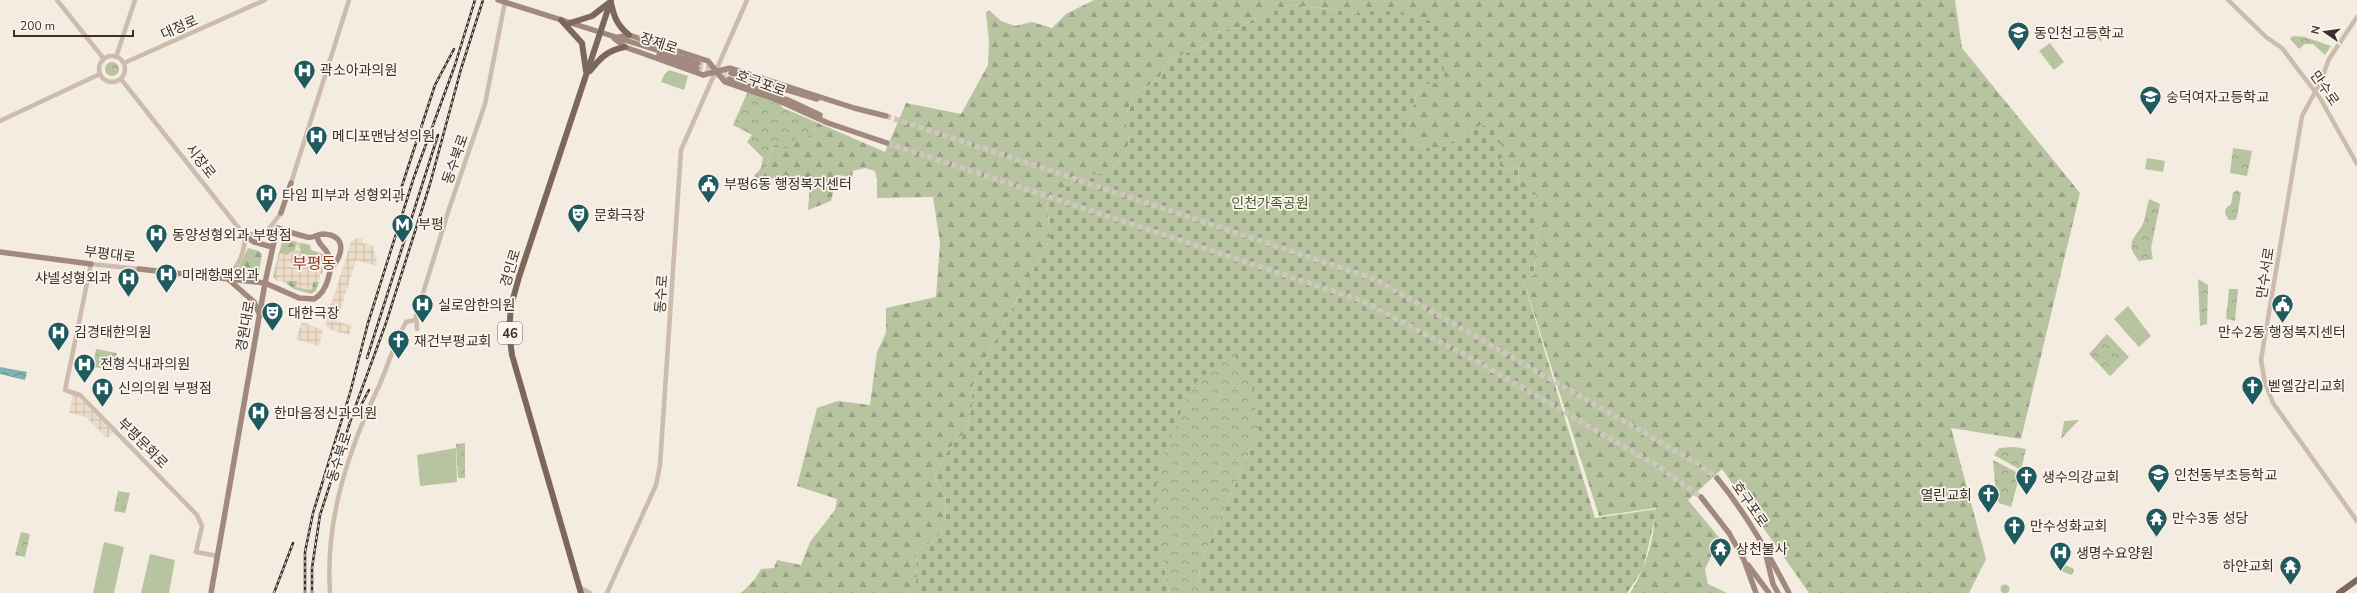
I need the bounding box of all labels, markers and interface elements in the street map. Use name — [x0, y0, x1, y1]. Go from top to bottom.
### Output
street label: 대정로 — [158, 11, 201, 44]
scale bar — [14, 12, 133, 38]
north arrow — [2305, 12, 2345, 52]
text: 200 m — [20, 18, 55, 34]
school or university icon: 동인천고등학교 — [2006, 20, 2032, 53]
place label: 동인천고등학교 — [2034, 24, 2124, 43]
text: N — [2308, 24, 2324, 36]
street label: 장제로 — [638, 28, 680, 59]
hospital icon: 곽소아과의원 — [292, 57, 318, 90]
place label: 곽소아과의원 — [320, 61, 397, 80]
street label: 호구포로 — [733, 66, 788, 101]
street label: 만수로 — [2306, 67, 2344, 110]
school or university icon: 숭덕여자고등학교 — [2137, 84, 2163, 117]
place label: 숭덕여자고등학교 — [2166, 88, 2269, 107]
hospital icon: 메디포맨남성의원 — [303, 123, 329, 156]
place label: 메디포맨남성의원 — [332, 127, 435, 146]
street label: 동수북로 — [438, 132, 473, 187]
street label: 시장로 — [181, 140, 220, 182]
public building icon: 부평6동 행정복지센터 — [696, 171, 722, 204]
place label: 부평6동 행정복지센터 — [724, 175, 852, 194]
hospital icon: 타임 피부과 성형외과 — [253, 182, 279, 215]
place label: 타임 피부과 성형외과 — [282, 186, 405, 205]
park label: 인천가족공원 — [1231, 194, 1309, 213]
theatre icon: 문화극장 — [566, 202, 592, 235]
place label: 문화극장 — [594, 206, 646, 225]
metro station icon: 부평 — [390, 211, 416, 244]
place label: 부평 — [418, 215, 444, 234]
hospital icon: 동양성형외과 부평점 — [144, 222, 170, 255]
place label: 동양성형외과 부평점 — [172, 226, 292, 245]
street label: 부평대로 — [83, 242, 137, 267]
street label: 만수서로 — [2252, 246, 2279, 300]
street label: 경인로 — [496, 247, 525, 289]
district label: 부평동 — [292, 253, 336, 275]
hospital icon: 미래항맥외과 — [153, 262, 179, 295]
hospital icon: 샤넬성형외과 — [115, 265, 141, 298]
place label: 미래항맥외과 — [182, 266, 259, 285]
place label: 샤넬성형외과 — [35, 269, 112, 288]
street label: 동수로 — [651, 274, 672, 314]
public building icon: 만수2동 행정복지센터 — [2269, 291, 2295, 324]
hospital icon: 실로암한의원 — [410, 292, 436, 325]
place label: 실로암한의원 — [438, 296, 515, 315]
street label: 경원대로 — [232, 299, 259, 353]
theatre icon: 대한극장 — [260, 300, 286, 333]
place label: 대한극장 — [288, 304, 340, 323]
hospital icon: 김경태한의원 — [45, 319, 71, 352]
road number: 46 — [498, 322, 522, 344]
place label: 김경태한의원 — [74, 323, 151, 342]
place label: 만수2동 행정복지센터 — [2218, 323, 2346, 342]
church icon: 재건부평교회 — [385, 328, 411, 361]
place label: 재건부평교회 — [414, 332, 491, 351]
hospital icon: 전형식내과의원 — [71, 351, 97, 384]
place label: 전형식내과의원 — [100, 355, 190, 374]
church icon: 벧엘감리교회 — [2239, 373, 2265, 406]
hospital icon: 신의의원 부평점 — [89, 375, 115, 408]
place label: 벧엘감리교회 — [2268, 377, 2345, 396]
place label: 신의의원 부평점 — [118, 379, 212, 398]
hospital icon: 한마음정신과의원 — [245, 400, 271, 433]
place label: 한마음정신과의원 — [274, 404, 377, 423]
street label: 부평문화로 — [113, 414, 172, 473]
street label: 동수북로 — [322, 430, 357, 485]
school or university icon: 인천동부초등학교 — [2145, 462, 2171, 495]
church icon: 생수의강교회 — [2014, 464, 2040, 497]
place label: 인천동부초등학교 — [2174, 466, 2277, 485]
place label: 생수의강교회 — [2042, 468, 2119, 487]
street label: 호구포로 — [1727, 478, 1772, 531]
church icon: 열린교회 — [1975, 482, 2001, 515]
place label: 열린교회 — [1920, 486, 1972, 505]
temple icon: 만수3동 성당 — [2144, 505, 2170, 538]
place label: 만수3동 성당 — [2172, 509, 2249, 528]
church icon: 만수성화교회 — [2001, 513, 2027, 546]
place label: 만수성화교회 — [2030, 517, 2107, 536]
temple icon: 상천불사 — [1708, 536, 1734, 569]
place label: 상천불사 — [1736, 540, 1788, 559]
hospital icon: 생명수요양원 — [2047, 540, 2073, 573]
place label: 생명수요양원 — [2076, 544, 2153, 563]
temple icon: 하얀교회 — [2277, 553, 2303, 586]
place label: 하얀교회 — [2222, 557, 2274, 576]

